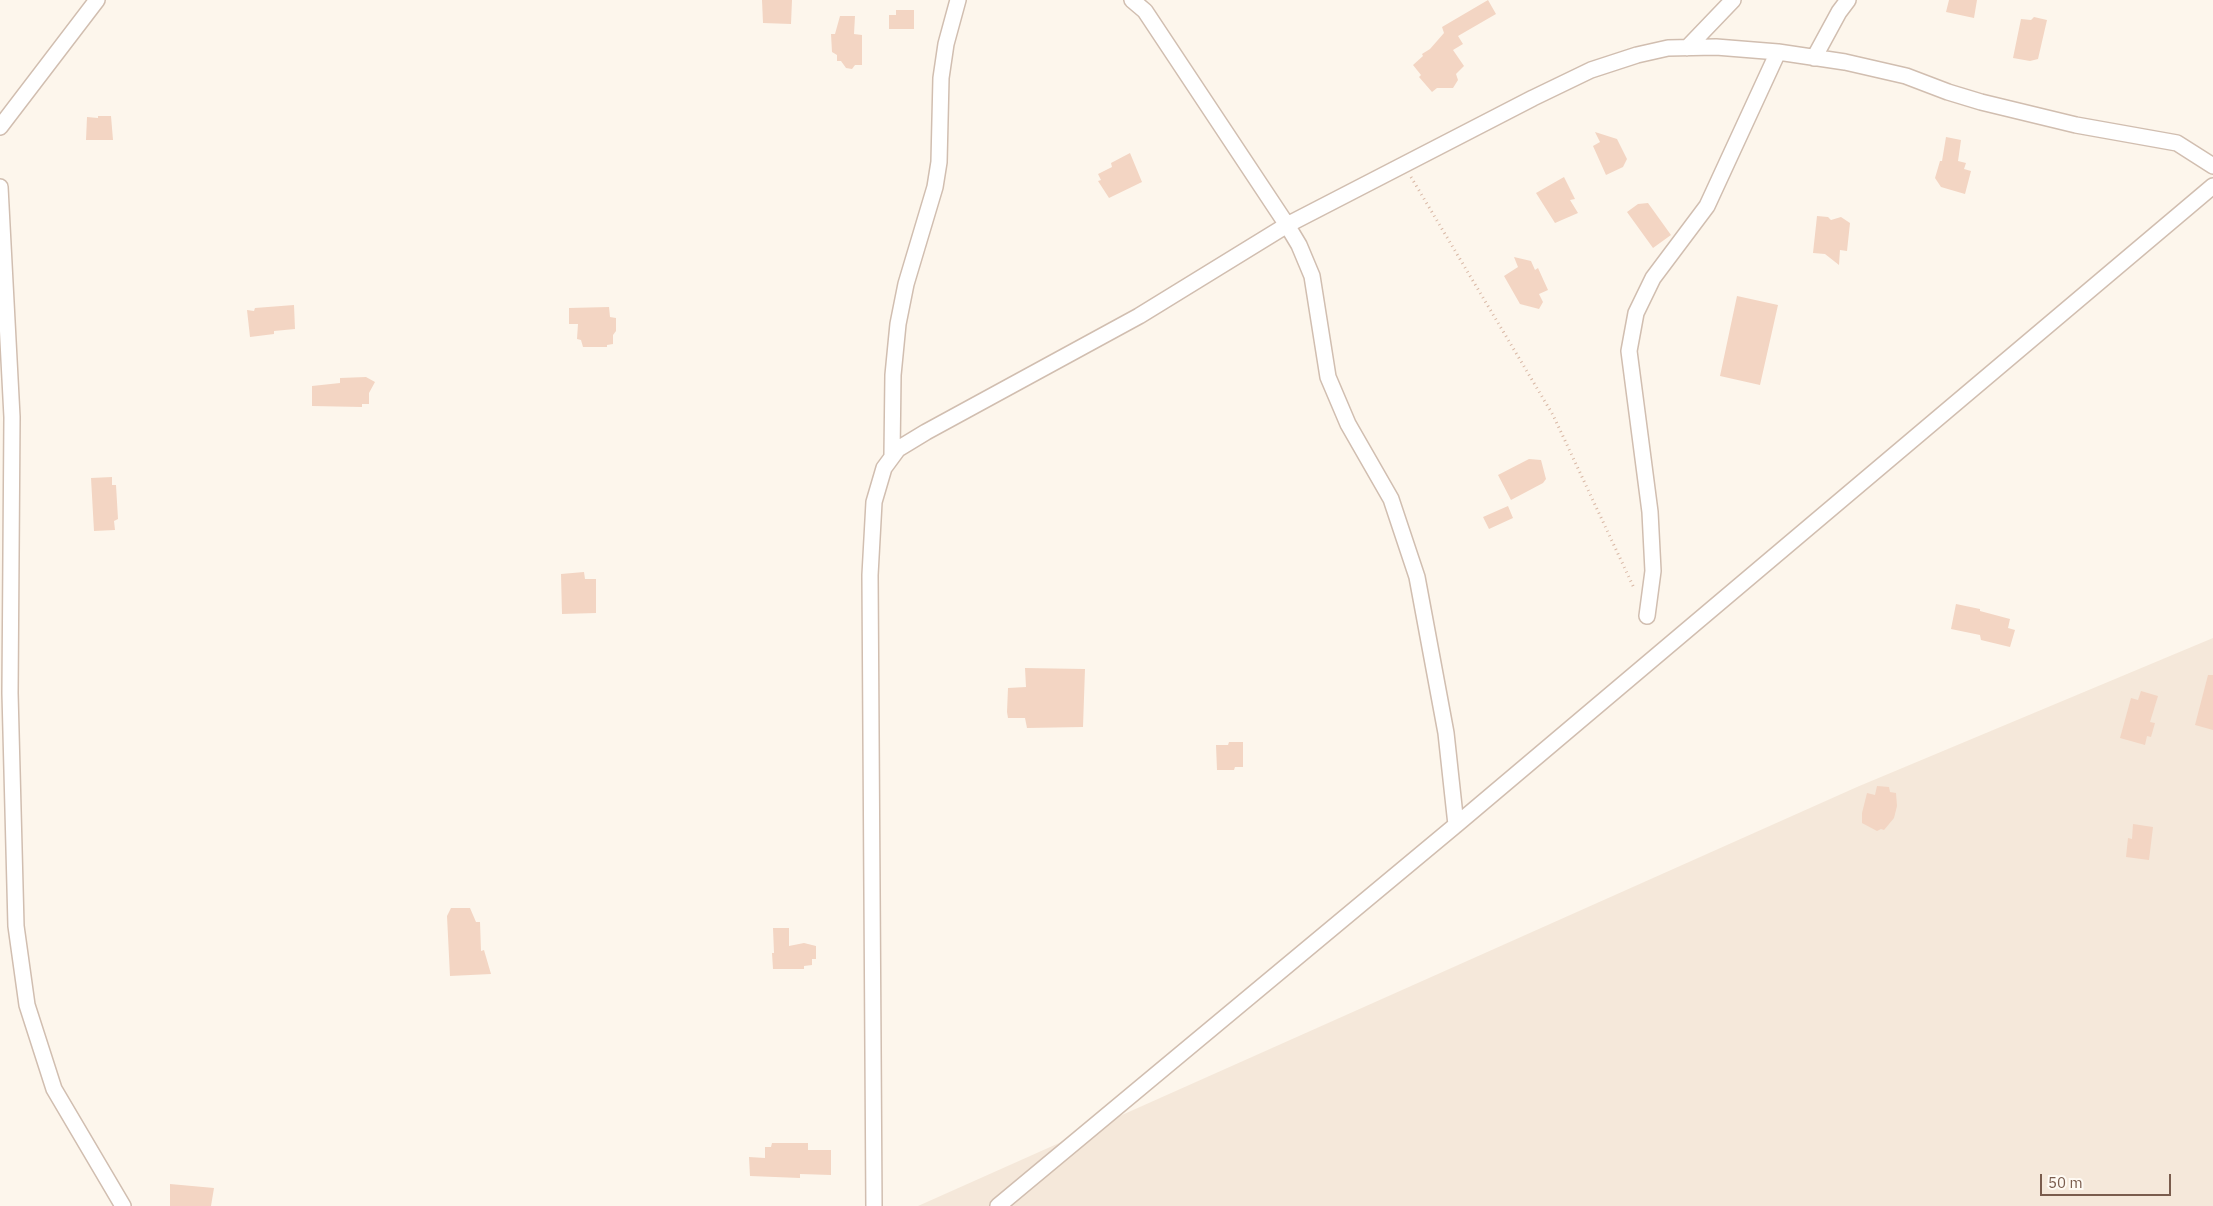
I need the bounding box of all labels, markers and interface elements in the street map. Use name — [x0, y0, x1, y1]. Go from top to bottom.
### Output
scale bar — [2043, 1164, 2174, 1196]
text: 50 m — [2048, 1173, 2083, 1192]

